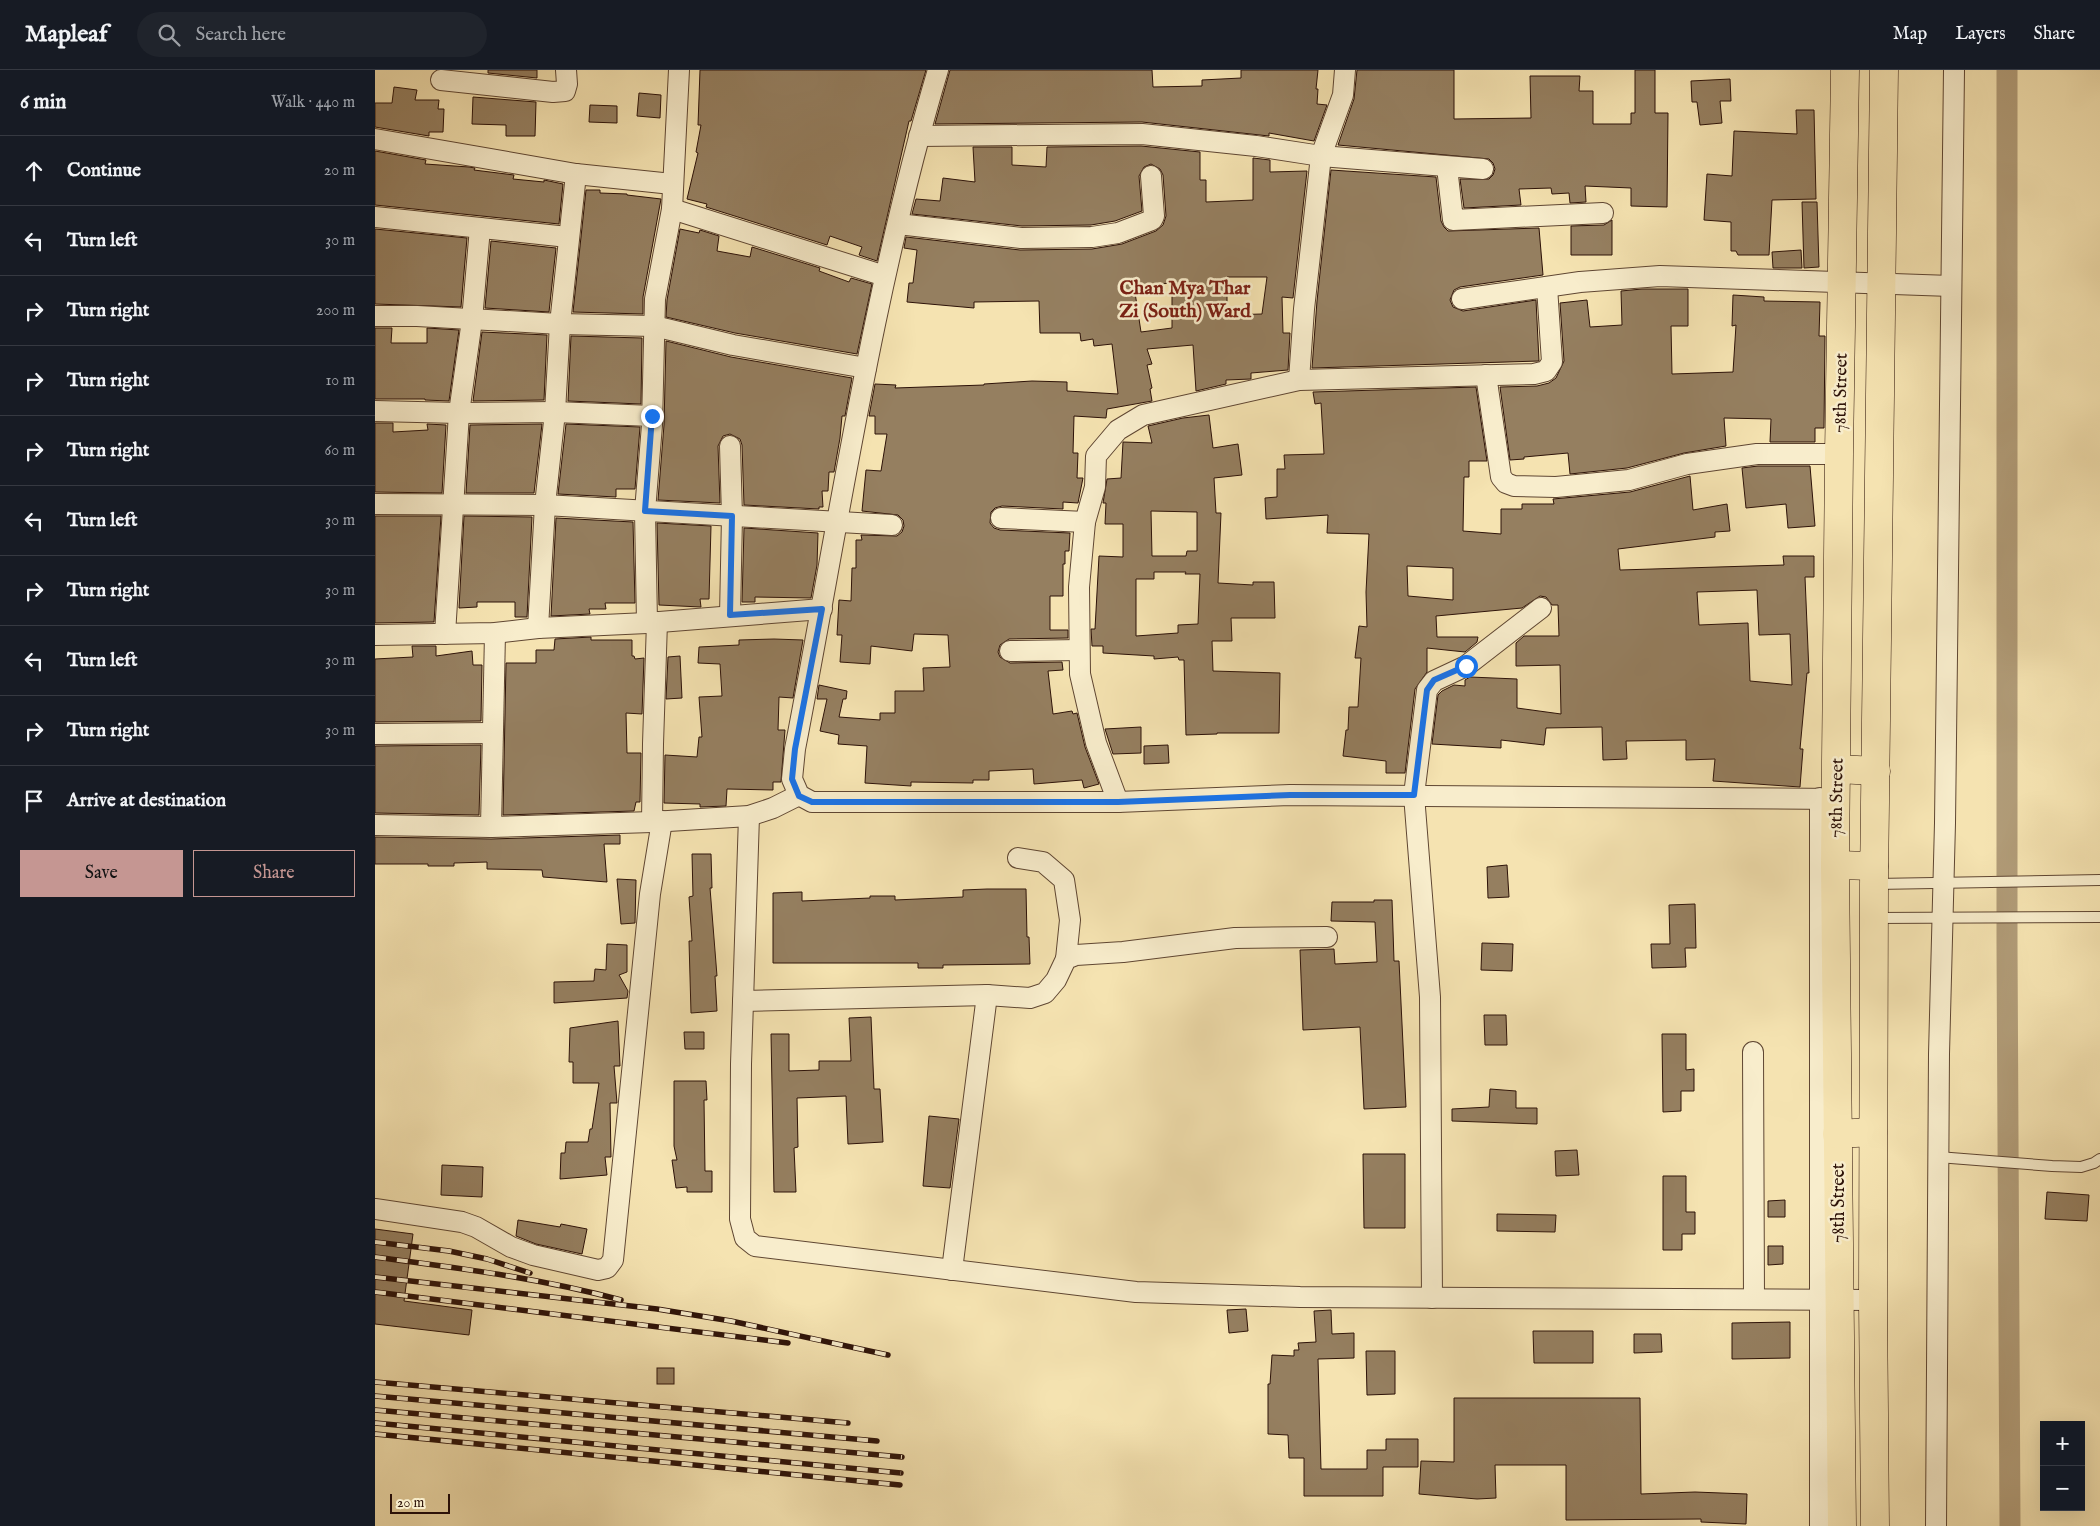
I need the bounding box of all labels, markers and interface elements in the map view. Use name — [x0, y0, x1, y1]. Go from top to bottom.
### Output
search box — [137, 12, 487, 57]
text: Mapleaf — [25, 19, 107, 50]
icon: search — [155, 21, 183, 49]
text: Search here — [195, 23, 286, 47]
text: Map — [1893, 23, 1927, 46]
text: Layers — [1955, 23, 2006, 46]
text: Share — [2034, 23, 2075, 46]
text: 6 min — [20, 89, 66, 116]
text: Walk · 440 m — [271, 93, 355, 113]
icon: ahead — [20, 157, 48, 185]
text: Continue — [67, 159, 141, 183]
text: 20 m — [324, 161, 355, 181]
icon: left — [20, 227, 48, 255]
text: Turn left — [67, 229, 138, 253]
text: 30 m — [325, 231, 355, 251]
district label: Chan Mya Thar Zi (South) Ward — [1119, 276, 1252, 324]
icon: right — [20, 297, 48, 325]
text: Turn right — [67, 299, 149, 323]
text: 200 m — [316, 301, 355, 321]
street label: 78th Street — [1829, 353, 1854, 433]
icon: right — [20, 367, 48, 395]
text: Turn right — [67, 369, 149, 393]
text: 10 m — [325, 371, 355, 391]
route end — [641, 405, 664, 428]
icon: right — [20, 437, 48, 465]
text: Turn right — [67, 439, 149, 463]
text: 60 m — [325, 441, 355, 461]
icon: left — [20, 507, 48, 535]
text: Turn left — [67, 509, 138, 533]
text: 30 m — [325, 511, 355, 531]
icon: right — [20, 577, 48, 605]
text: Turn right — [67, 579, 149, 603]
text: 30 m — [325, 581, 355, 601]
icon: left — [20, 647, 48, 675]
text: Turn left — [67, 649, 138, 673]
text: 30 m — [325, 651, 355, 671]
route start — [1455, 655, 1478, 678]
icon: right — [20, 717, 48, 745]
text: Turn right — [67, 719, 149, 743]
text: 30 m — [325, 721, 355, 741]
street label: 78th Street — [1825, 758, 1850, 838]
icon: arrive — [20, 787, 48, 815]
text: Arrive at destination — [67, 789, 226, 813]
button: Save — [20, 850, 183, 897]
button: Share — [193, 850, 355, 897]
street label: 78th Street — [1828, 1163, 1851, 1243]
map controls — [2040, 1421, 2085, 1511]
button: + — [2040, 1421, 2085, 1466]
button: − — [2040, 1466, 2085, 1511]
scale bar — [390, 1491, 450, 1514]
text: 20 m — [397, 1494, 424, 1512]

